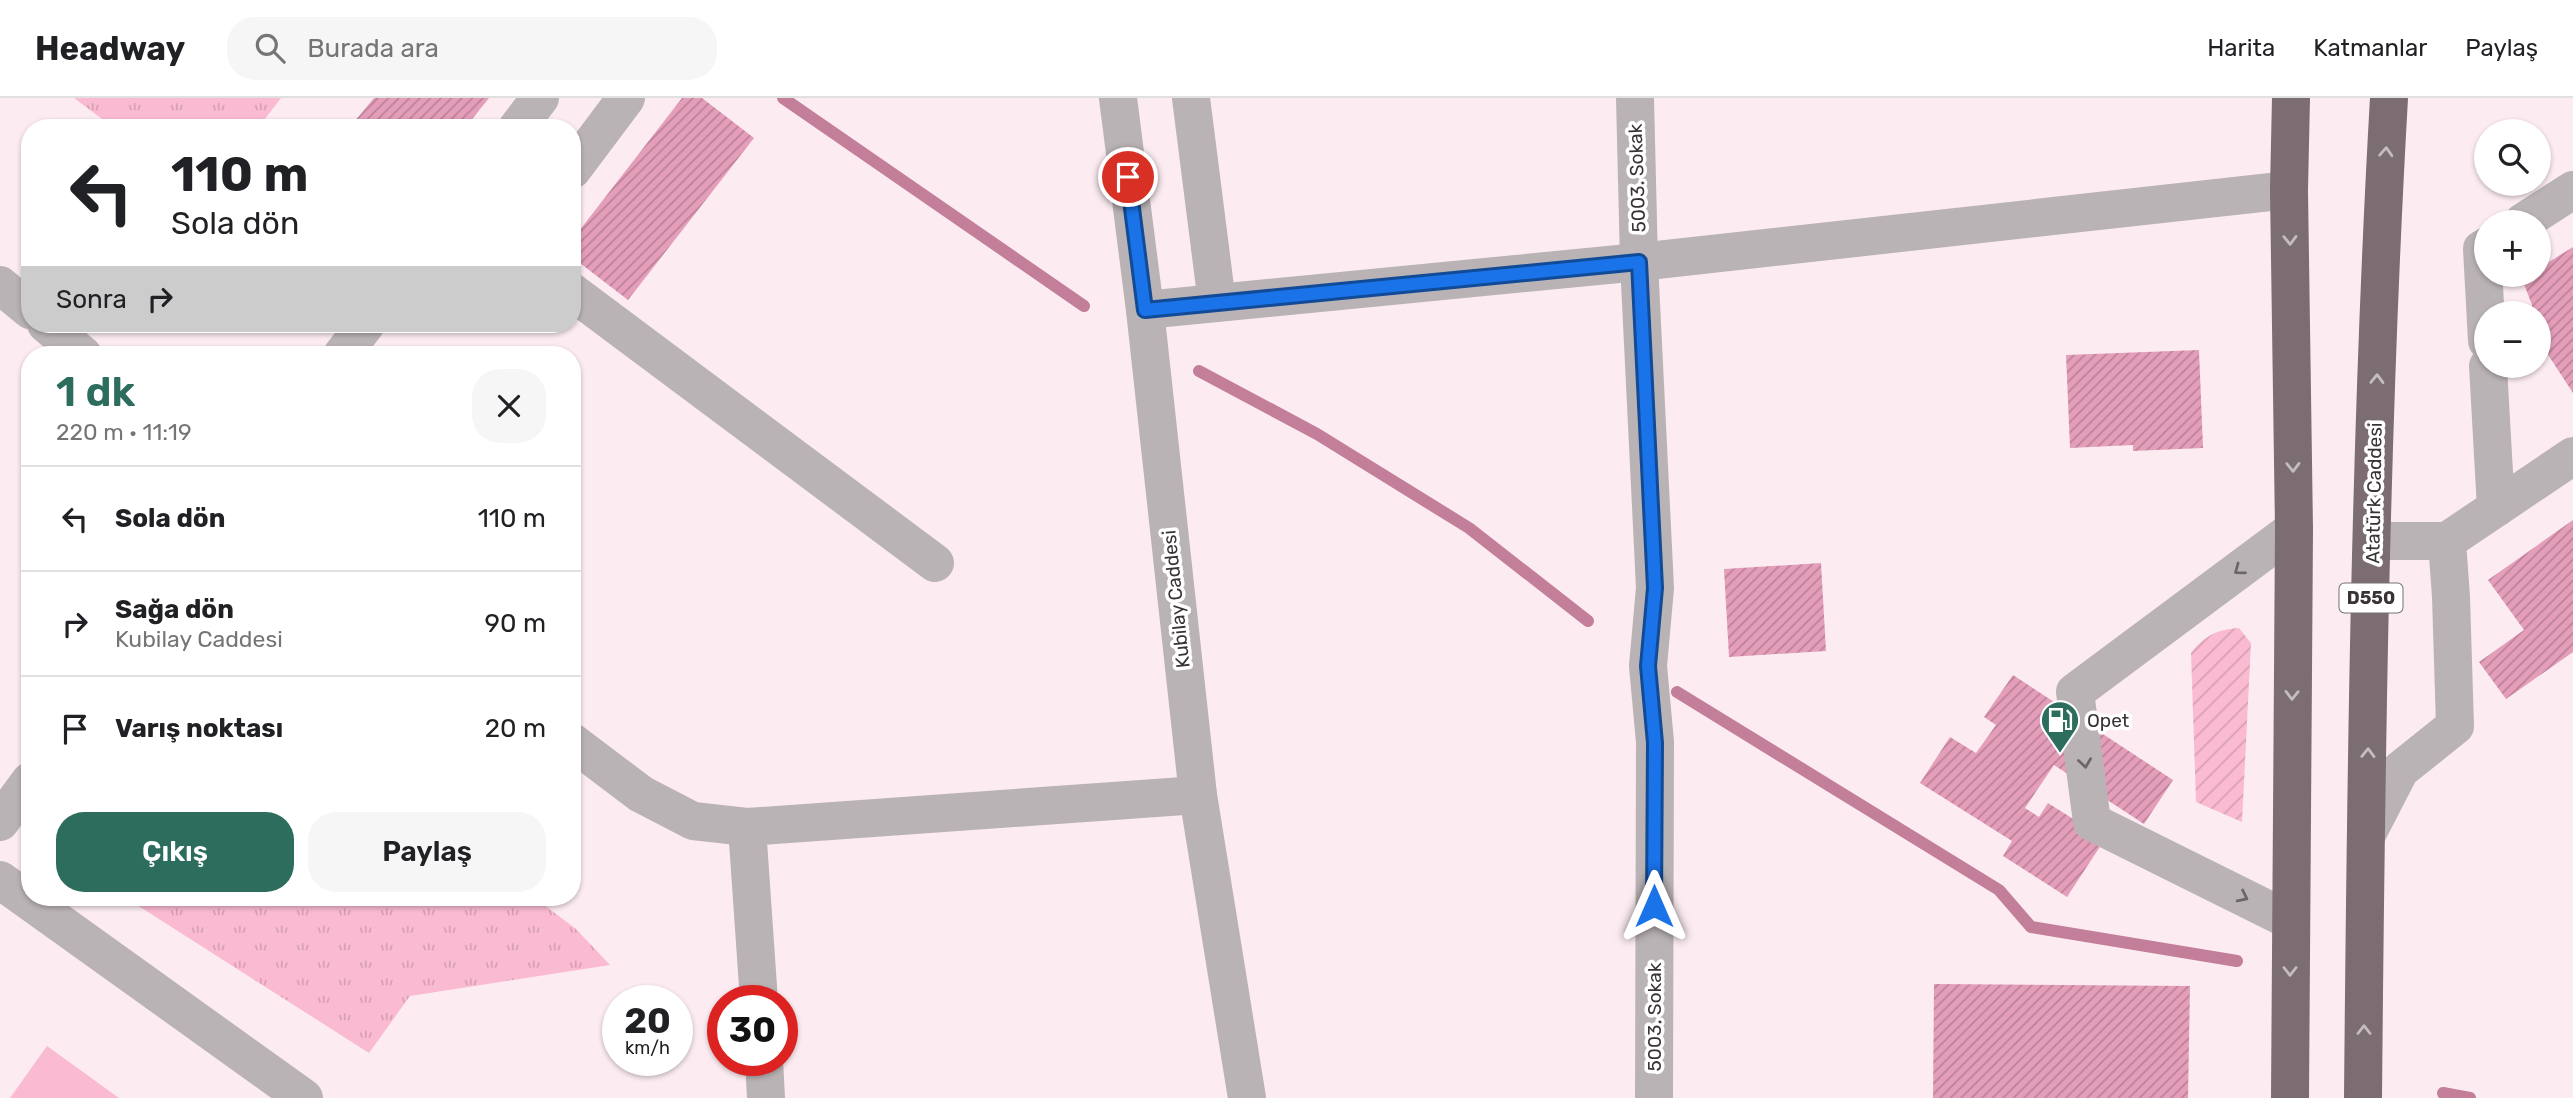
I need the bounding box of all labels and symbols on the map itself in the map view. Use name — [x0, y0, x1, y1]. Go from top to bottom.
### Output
street label: 5003. Sokak — [1624, 123, 1650, 233]
one-way arrow — [2378, 146, 2393, 157]
pin — [1098, 147, 1158, 207]
one-way arrow — [2282, 235, 2298, 245]
one-way arrow — [2369, 373, 2384, 384]
street label: Atatürk Caddesi — [2361, 422, 2387, 564]
one-way arrow — [2285, 462, 2301, 473]
street label: Kubilay Caddesi — [1157, 529, 1195, 669]
one-way arrow — [2234, 562, 2247, 574]
road number: D550 — [2340, 584, 2402, 612]
one-way arrow — [2284, 690, 2300, 700]
fuel station icon: Opet — [2039, 699, 2081, 754]
place label: Opet — [2087, 709, 2130, 732]
one-way arrow — [2360, 748, 2375, 759]
one-way arrow — [2077, 757, 2092, 769]
position arrow — [1617, 869, 1691, 943]
one-way arrow — [2236, 888, 2248, 902]
street label: 5003. Sokak — [1643, 962, 1666, 1071]
one-way arrow — [2282, 966, 2298, 977]
speed limit sign: 30 — [707, 985, 798, 1076]
one-way arrow — [2356, 1024, 2372, 1035]

